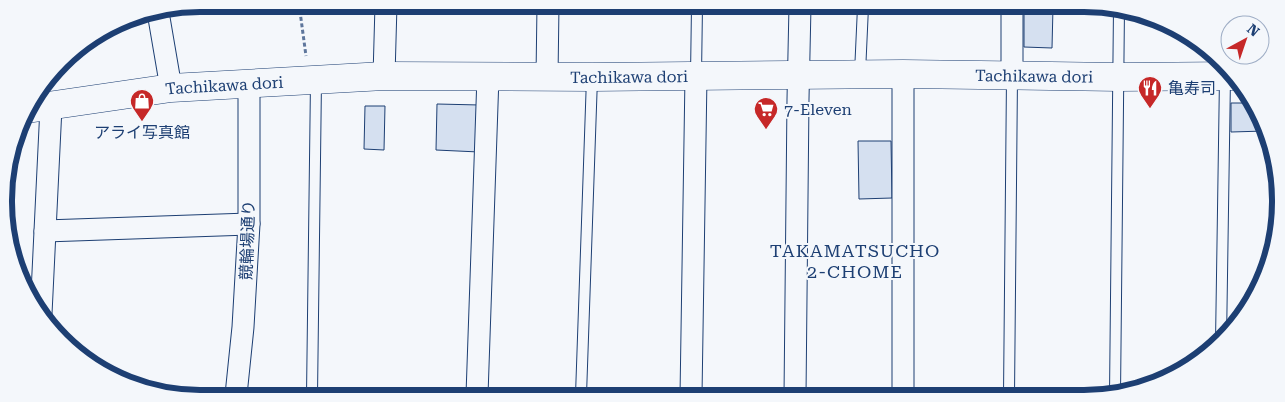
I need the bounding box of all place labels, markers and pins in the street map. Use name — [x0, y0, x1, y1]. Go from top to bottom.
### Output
restaurant icon: 亀寿司 — [1137, 75, 1163, 109]
place label: 亀寿司 — [1168, 79, 1216, 98]
shop icon: アライ写真館 — [129, 88, 155, 122]
supermarket icon: 7-Eleven — [753, 96, 779, 130]
place label: 7-Eleven — [784, 100, 852, 119]
place label: アライ写真館 — [94, 123, 190, 142]

